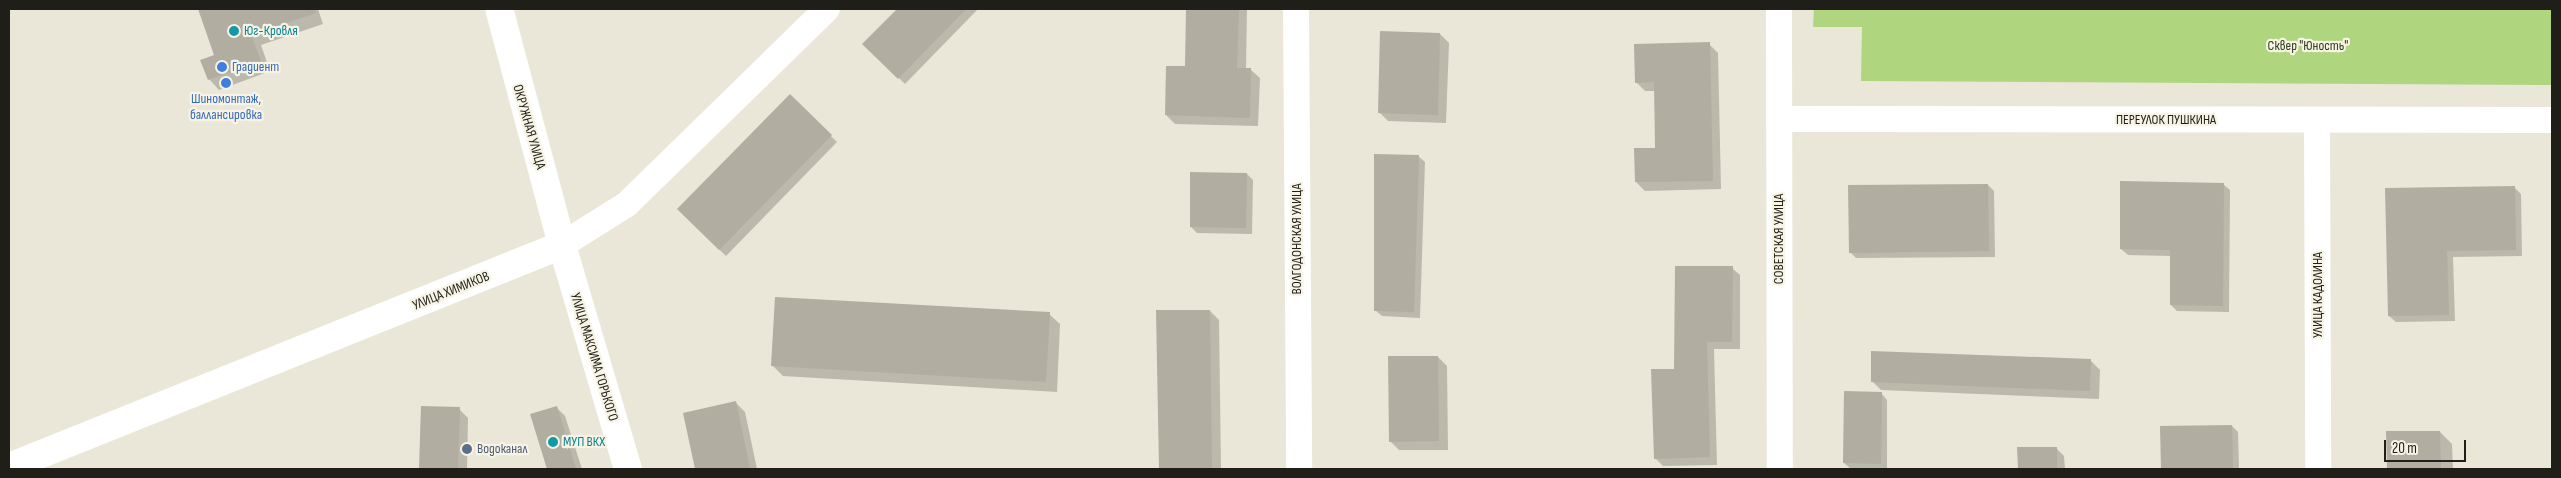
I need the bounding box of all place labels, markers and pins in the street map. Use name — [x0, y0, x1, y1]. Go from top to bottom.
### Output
place label: Юг-Кровля — [244, 23, 298, 39]
marker: Юг-Кровля — [228, 25, 240, 37]
place label: Градиент — [232, 59, 279, 75]
marker: Градиент — [216, 61, 228, 73]
marker: Шиномонтаж, баллансировка — [220, 77, 232, 89]
place label: Шиномонтаж, баллансировка — [190, 91, 262, 124]
place label: МУП ВКХ — [563, 434, 605, 450]
marker: МУП ВКХ — [547, 436, 559, 448]
place label: Водоканал — [477, 441, 527, 457]
marker: Водоканал — [461, 443, 473, 455]

